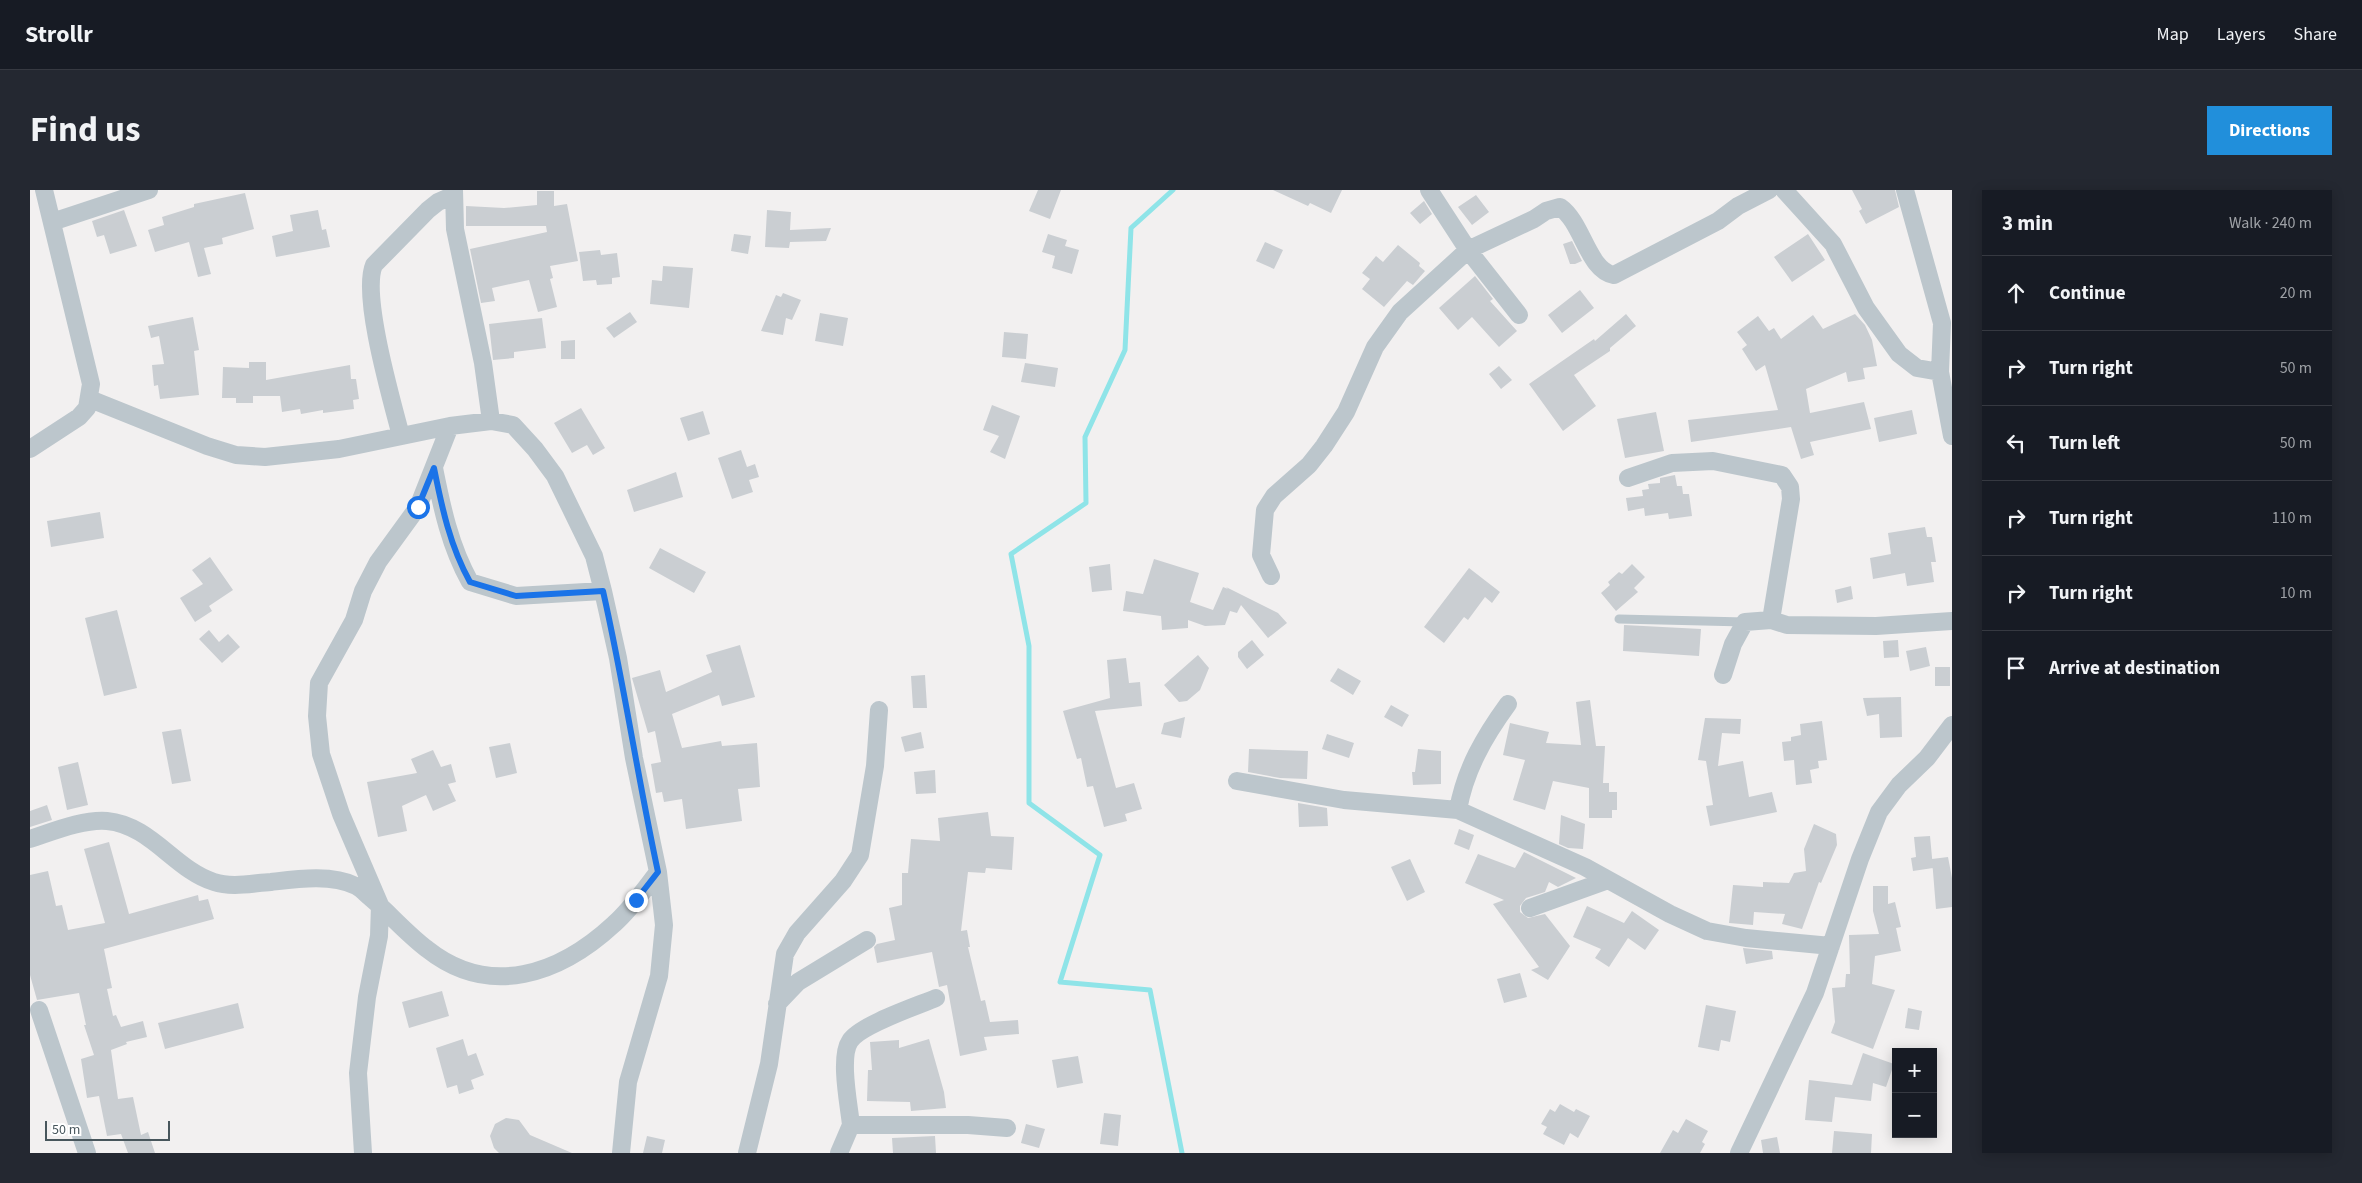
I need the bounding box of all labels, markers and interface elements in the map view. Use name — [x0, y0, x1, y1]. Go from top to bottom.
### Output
text: Strollr — [25, 17, 93, 52]
text: Map — [2157, 22, 2189, 47]
text: Layers — [2217, 22, 2266, 47]
text: Share — [2294, 22, 2337, 47]
text: Find us — [30, 105, 140, 155]
button: Directions — [2207, 106, 2332, 155]
text: 3 min — [2002, 208, 2053, 238]
text: Walk · 240 m — [2229, 212, 2312, 234]
icon: ahead — [2002, 279, 2030, 307]
text: Continue — [2049, 280, 2126, 307]
text: 20 m — [2280, 282, 2312, 304]
icon: right — [2002, 354, 2030, 382]
text: Turn right — [2049, 355, 2133, 382]
text: 50 m — [2280, 357, 2312, 379]
icon: left — [2002, 429, 2030, 457]
text: Turn left — [2049, 430, 2120, 457]
text: 50 m — [2280, 432, 2312, 454]
route start — [407, 496, 430, 519]
icon: right — [2002, 504, 2030, 532]
text: Turn right — [2049, 505, 2133, 532]
text: 110 m — [2272, 507, 2312, 529]
icon: right — [2002, 579, 2030, 607]
text: Turn right — [2049, 580, 2133, 607]
text: 10 m — [2280, 582, 2312, 604]
icon: arrive — [2002, 654, 2030, 682]
text: Arrive at destination — [2049, 655, 2220, 682]
route end — [625, 889, 648, 912]
map controls — [1892, 1048, 1937, 1138]
button: + — [1892, 1048, 1937, 1093]
button: − — [1892, 1093, 1937, 1138]
scale bar — [45, 1118, 170, 1141]
text: 50 m — [52, 1120, 80, 1140]

